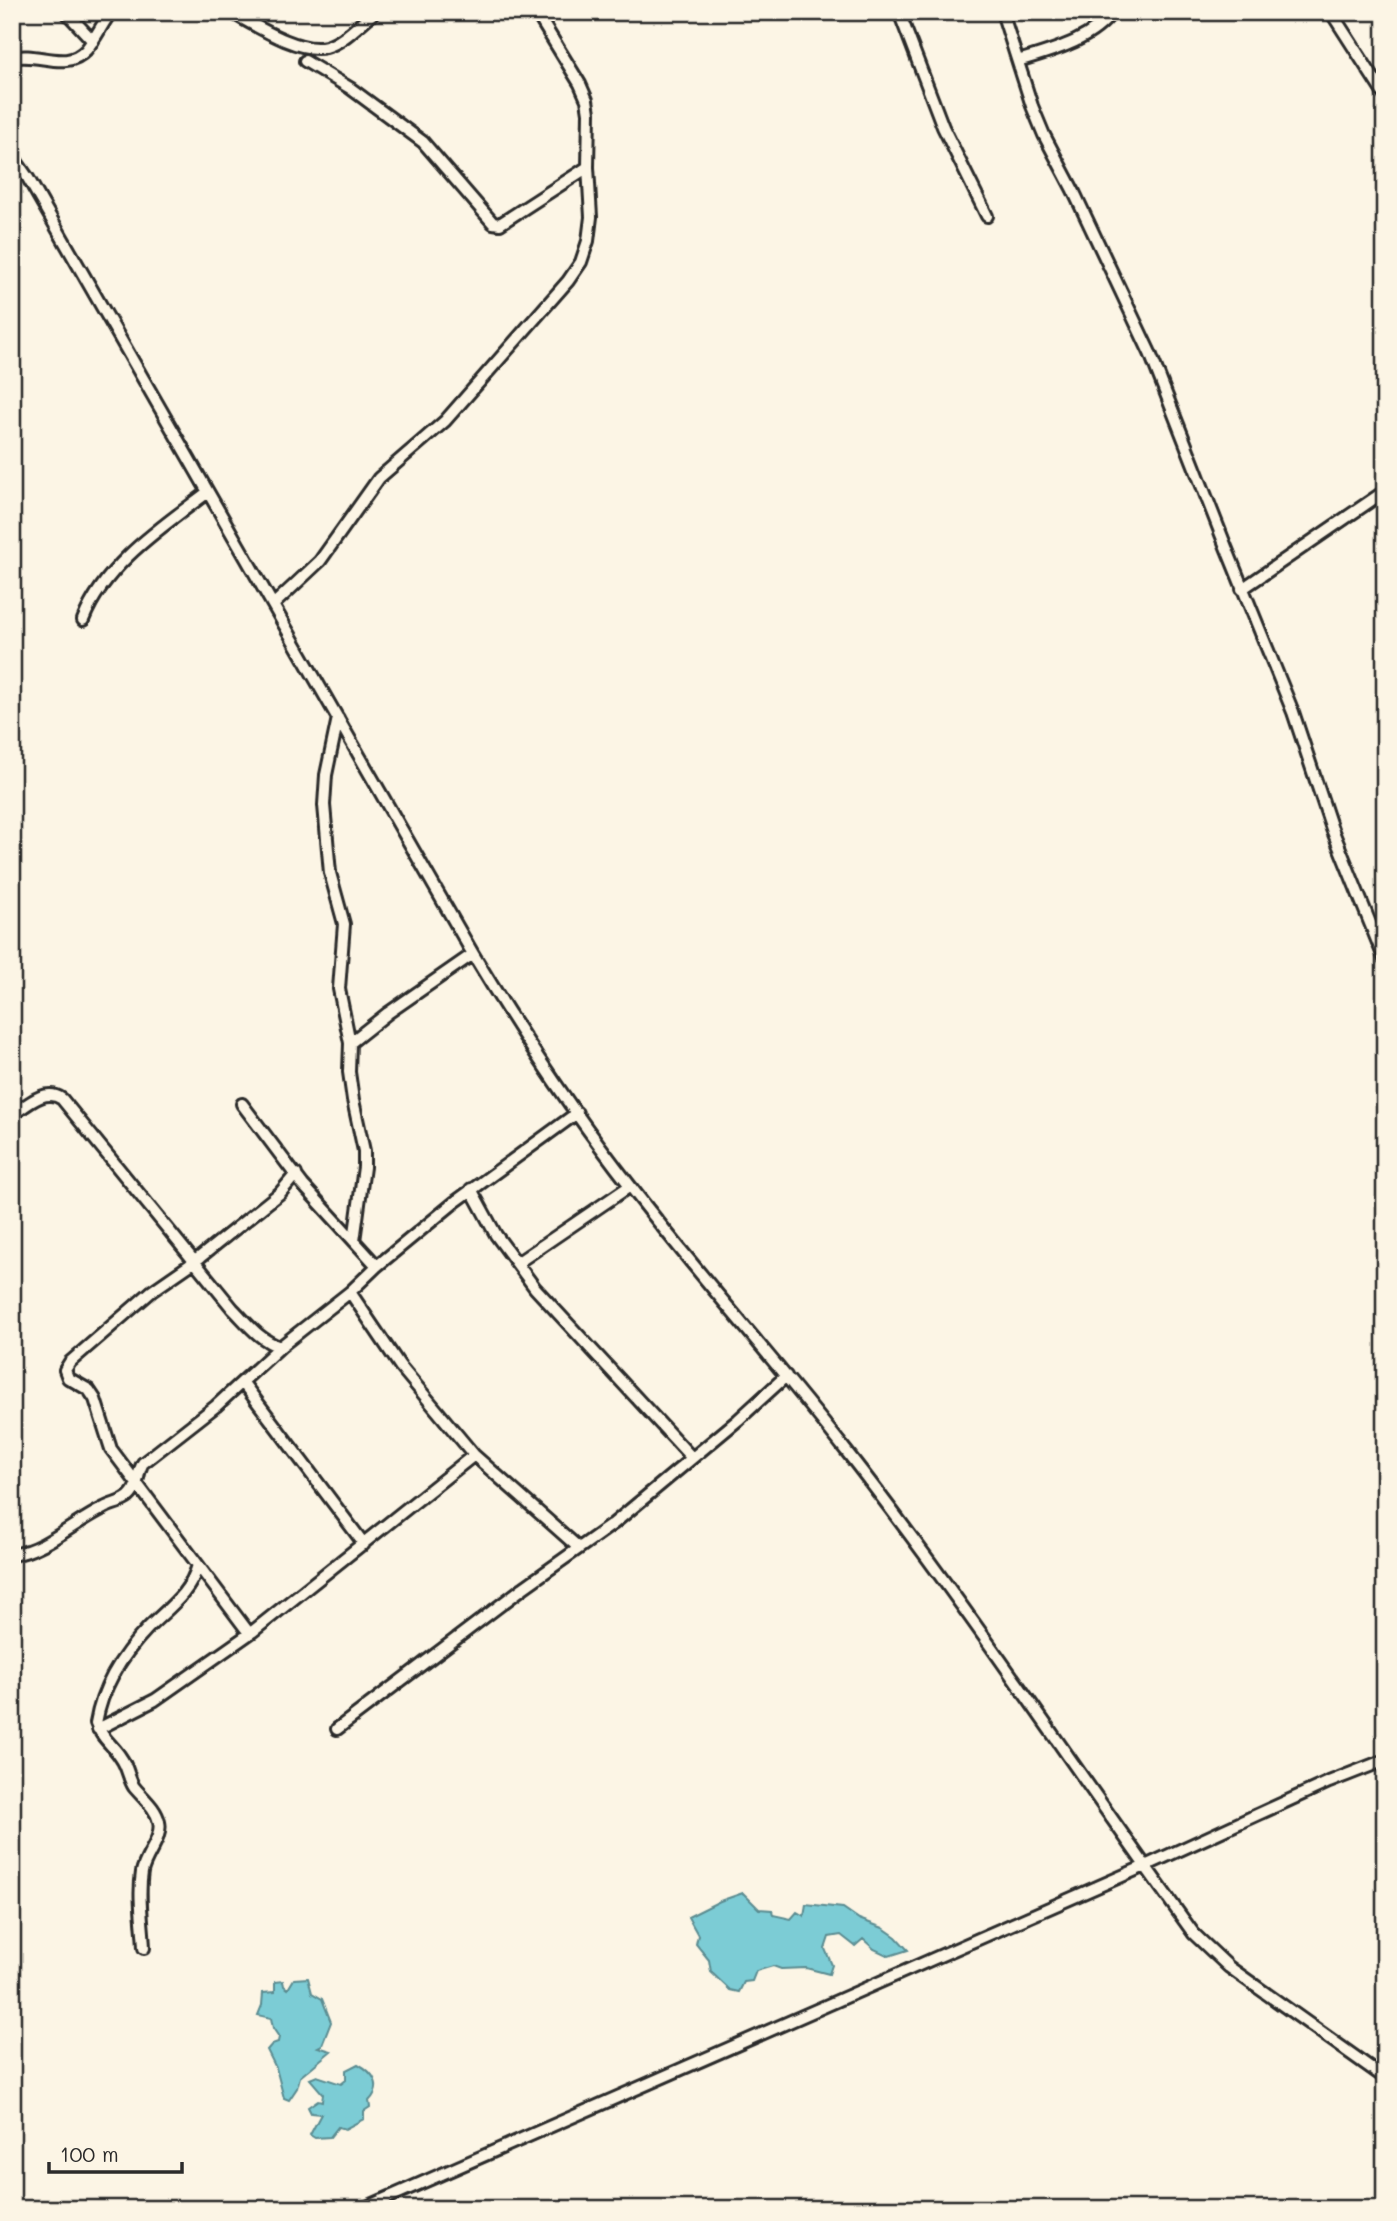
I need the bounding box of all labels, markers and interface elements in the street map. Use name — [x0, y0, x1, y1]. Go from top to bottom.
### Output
scale bar — [49, 2130, 182, 2174]
text: 100 m — [60, 2140, 119, 2167]

